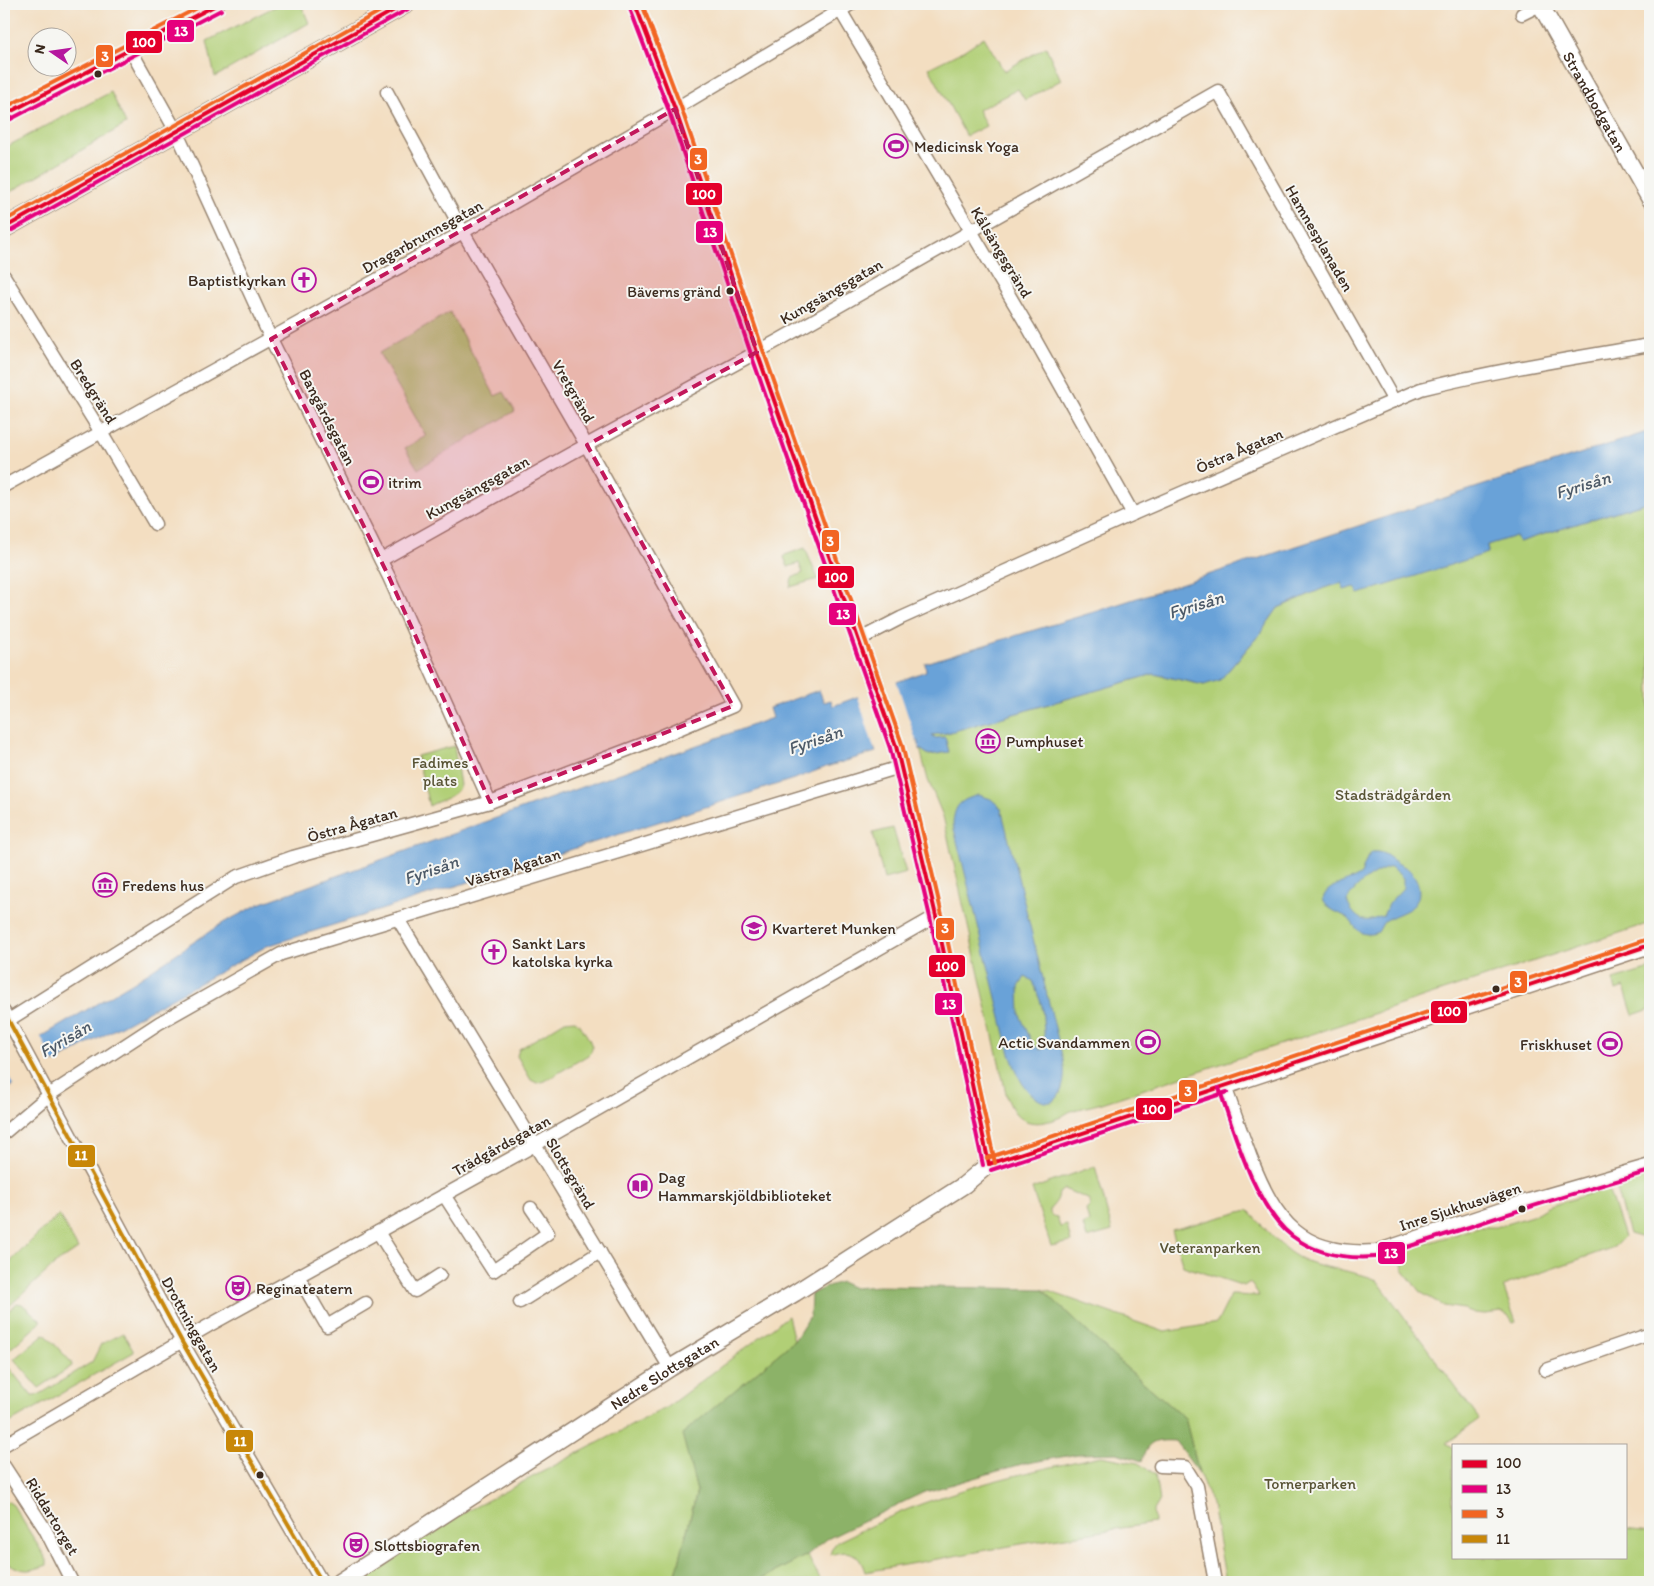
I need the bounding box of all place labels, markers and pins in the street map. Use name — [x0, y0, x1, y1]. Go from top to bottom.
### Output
unlabelled marker — [93, 69, 103, 79]
sports icon: Medicinsk Yoga — [883, 133, 909, 159]
place label: Medicinsk Yoga — [914, 137, 1019, 156]
church icon: Baptistkyrkan — [291, 267, 317, 293]
place label: Baptistkyrkan — [188, 271, 286, 290]
place label: Bäverns gränd — [627, 283, 721, 301]
marker: Bäverns gränd — [725, 286, 735, 296]
sports icon: itrim — [358, 469, 384, 495]
place label: itrim — [388, 473, 422, 492]
museum icon: Pumphuset — [975, 728, 1001, 754]
place label: Pumphuset — [1006, 732, 1083, 751]
museum icon: Fredens hus — [92, 872, 118, 898]
place label: Fredens hus — [122, 876, 204, 895]
school or university icon: Kvarteret Munken — [741, 915, 767, 941]
place label: Kvarteret Munken — [772, 919, 896, 938]
place label: Sankt Lars katolska kyrka — [512, 934, 614, 971]
church icon: Sankt Lars katolska kyrka — [481, 939, 507, 965]
unlabelled marker — [1491, 984, 1501, 994]
sports icon: Actic Svandammen — [1135, 1029, 1161, 1055]
sports icon: Friskhuset — [1597, 1031, 1623, 1057]
place label: Actic Svandammen — [998, 1033, 1130, 1052]
place label: Friskhuset — [1520, 1035, 1592, 1054]
place label: Dag Hammarskjöldbiblioteket — [658, 1168, 832, 1205]
library icon: Dag Hammarskjöldbiblioteket — [627, 1173, 653, 1199]
unlabelled marker — [1517, 1204, 1527, 1214]
theatre icon: Reginateatern — [225, 1275, 251, 1301]
place label: Reginateatern — [256, 1279, 353, 1298]
unlabelled marker — [255, 1470, 265, 1480]
theatre icon: Slottsbiografen — [343, 1532, 369, 1558]
place label: Slottsbiografen — [374, 1536, 480, 1555]

